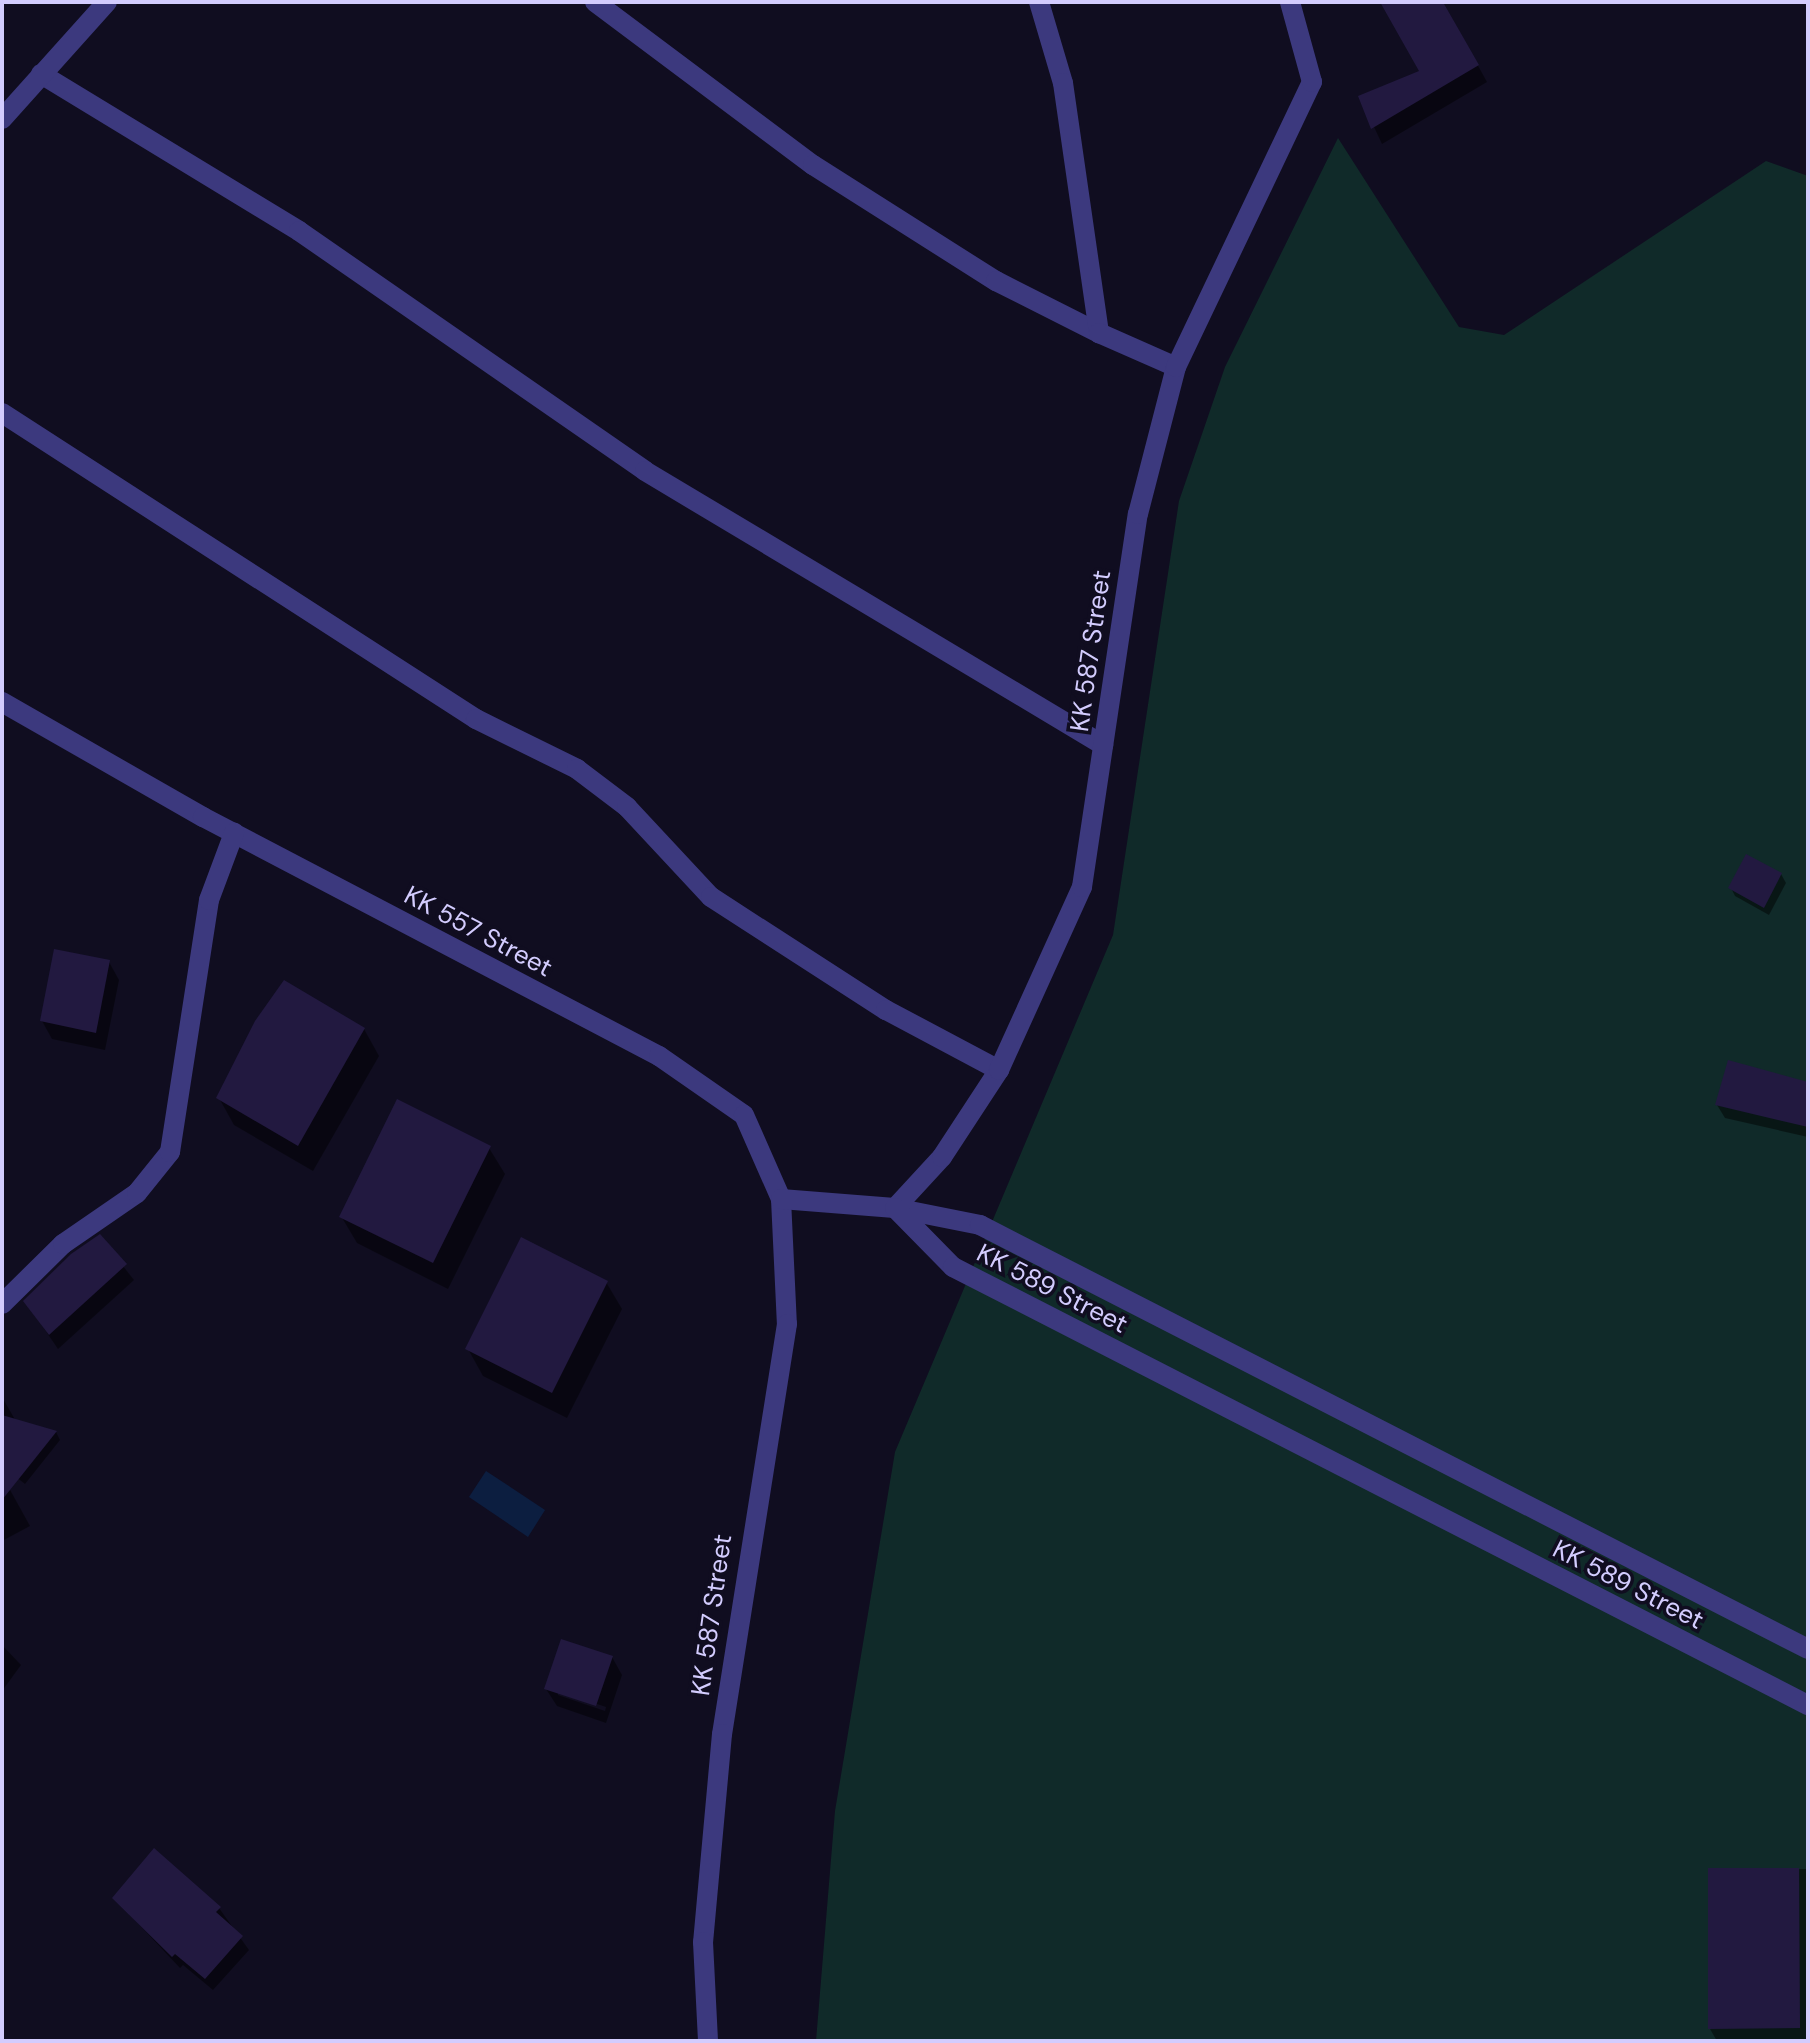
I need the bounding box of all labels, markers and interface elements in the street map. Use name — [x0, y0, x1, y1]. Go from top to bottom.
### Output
street label: KK 587 Street — [1064, 568, 1118, 734]
street label: KK 557 Street — [399, 880, 557, 984]
street label: KK 589 Street — [971, 1238, 1133, 1340]
street label: KK 587 Street — [685, 1532, 739, 1698]
street label: KK 589 Street — [1547, 1534, 1709, 1636]

